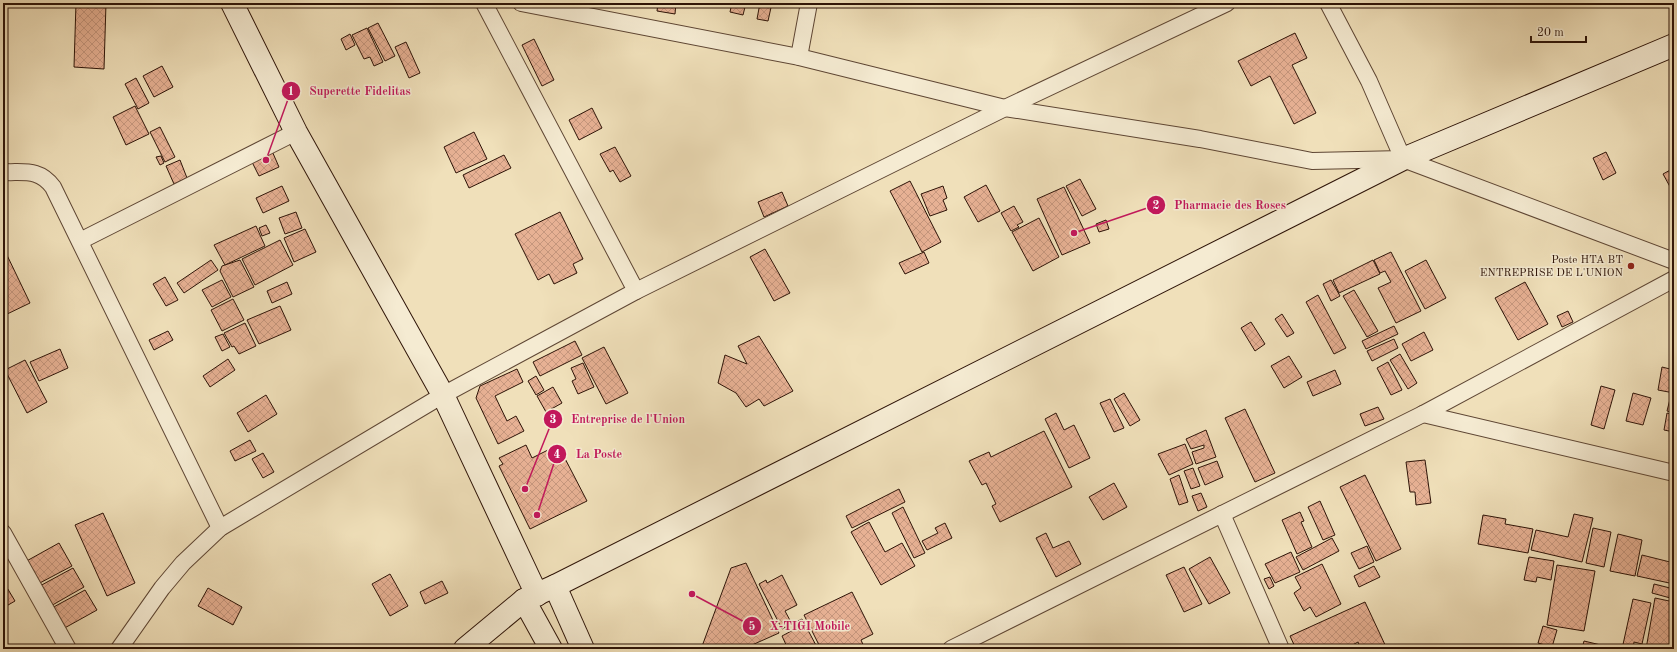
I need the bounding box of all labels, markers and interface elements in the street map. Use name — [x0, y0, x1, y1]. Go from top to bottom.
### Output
scale bar — [1531, 18, 1586, 44]
text: 20 m — [1537, 27, 1564, 39]
callout: Superette Fidelitas — [281, 79, 418, 103]
text: 1 — [288, 86, 294, 98]
text: Superette Fidelitas — [309, 86, 411, 98]
callout: Pharmacie des Roses — [1146, 193, 1294, 217]
text: 2 — [1153, 200, 1160, 212]
text: Pharmacie des Roses — [1174, 200, 1286, 212]
place label: Poste HTA BT ENTREPRISE DE L'UNION — [1480, 255, 1624, 279]
marker: Poste HTA BT ENTREPRISE DE L'UNION — [1626, 261, 1636, 271]
callout: Entreprise de l'Union — [543, 407, 693, 431]
text: 3 — [550, 414, 557, 426]
text: Entreprise de l'Union — [571, 414, 685, 426]
callout: La Poste — [547, 442, 630, 466]
text: 4 — [554, 449, 561, 461]
text: La Poste — [576, 449, 623, 461]
callout: X-TIGI Mobile — [742, 614, 858, 638]
text: 5 — [749, 620, 756, 633]
text: X-TIGI Mobile — [770, 621, 851, 633]

